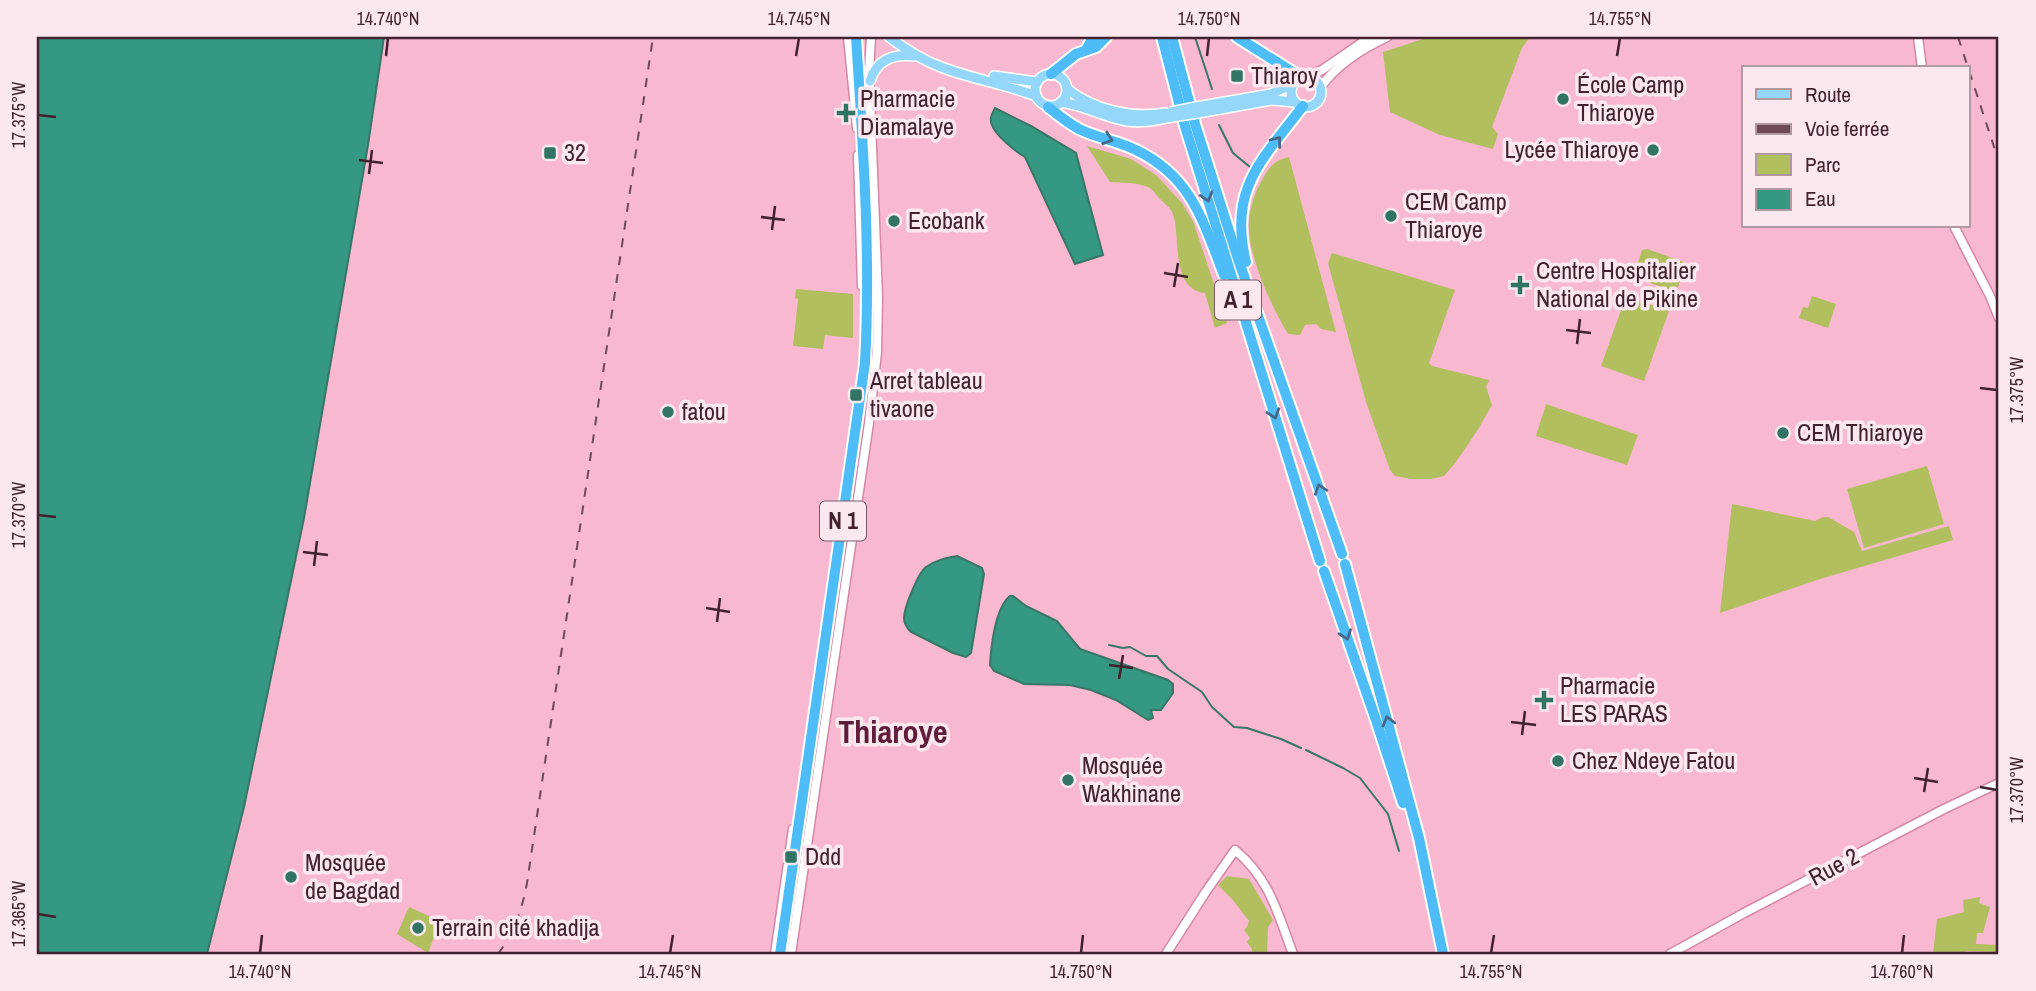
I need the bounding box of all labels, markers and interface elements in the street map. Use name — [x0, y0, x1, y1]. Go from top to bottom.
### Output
text: 14.740°N — [357, 6, 420, 31]
text: 14.745°N — [768, 6, 831, 31]
text: 14.750°N — [1178, 6, 1241, 31]
text: 14.755°N — [1589, 6, 1652, 31]
place label: Thiaroy — [1251, 59, 1318, 91]
legend — [1742, 66, 1969, 228]
marker: Thiaroy — [1229, 68, 1245, 84]
place label: École Camp Thiaroye — [1577, 68, 1684, 128]
text: Route — [1805, 80, 1851, 109]
text: 17.375°W — [6, 82, 31, 148]
place label: Pharmacie Diamalaye — [860, 82, 955, 142]
marker: École Camp Thiaroye — [1555, 91, 1571, 107]
marker: Pharmacie Diamalaye — [838, 105, 854, 121]
text: Voie ferrée — [1805, 114, 1889, 143]
one-way arrow — [1101, 131, 1113, 145]
place label: Lycée Thiaroye — [1504, 133, 1639, 165]
place label: 32 — [564, 136, 586, 168]
one-way arrow — [1268, 136, 1281, 148]
marker: Lycée Thiaroye — [1645, 142, 1661, 158]
marker: 32 — [542, 145, 558, 161]
text: Parc — [1805, 150, 1840, 179]
text: Eau — [1805, 184, 1836, 213]
place label: CEM Camp Thiaroye — [1405, 185, 1507, 245]
one-way arrow — [1199, 190, 1213, 202]
place label: Ecobank — [908, 204, 985, 236]
marker: CEM Camp Thiaroye — [1383, 208, 1399, 224]
marker: Ecobank — [886, 213, 902, 229]
place label: Centre Hospitalier National de Pikine — [1536, 254, 1698, 314]
marker: Centre Hospitalier National de Pikine — [1510, 275, 1530, 295]
road number: A 1 — [1215, 280, 1261, 320]
text: 17.375°W — [2004, 357, 2029, 423]
place label: Arret tableau tivaone — [869, 364, 983, 424]
marker: Arret tableau tivaone — [848, 387, 864, 403]
place label: fatou — [682, 395, 726, 427]
marker: fatou — [660, 404, 676, 420]
one-way arrow — [1266, 407, 1280, 420]
place label: CEM Thiaroye — [1797, 416, 1924, 448]
marker: CEM Thiaroye — [1775, 425, 1791, 441]
text: 17.370°W — [6, 482, 31, 548]
one-way arrow — [1314, 484, 1328, 496]
road number: N 1 — [820, 502, 866, 540]
one-way arrow — [1338, 629, 1352, 641]
place label: Pharmacie LES PARAS — [1560, 669, 1668, 729]
marker: Pharmacie LES PARAS — [1534, 690, 1554, 710]
district label: Thiaroye — [838, 710, 948, 753]
one-way arrow — [1382, 715, 1396, 727]
place label: Chez Ndeye Fatou — [1572, 744, 1735, 776]
place label: Mosquée Wakhinane — [1082, 749, 1181, 809]
marker: Chez Ndeye Fatou — [1550, 753, 1566, 769]
text: 17.370°W — [2004, 757, 2029, 823]
marker: Mosquée Wakhinane — [1060, 772, 1076, 788]
place label: Ddd — [805, 840, 841, 872]
street label: Rue 2 — [1803, 840, 1864, 893]
place label: Mosquée de Bagdad — [305, 846, 400, 906]
marker: Ddd — [783, 849, 799, 865]
marker: Mosquée de Bagdad — [283, 869, 299, 885]
text: 17.365°W — [6, 881, 31, 947]
place label: Terrain cité khadija — [432, 911, 599, 943]
marker: Terrain cité khadija — [410, 920, 426, 936]
text: 14.740°N — [229, 959, 292, 984]
text: 14.745°N — [639, 959, 702, 984]
text: 14.750°N — [1050, 959, 1113, 984]
text: 14.755°N — [1460, 959, 1523, 984]
text: 14.760°N — [1871, 959, 1934, 984]

